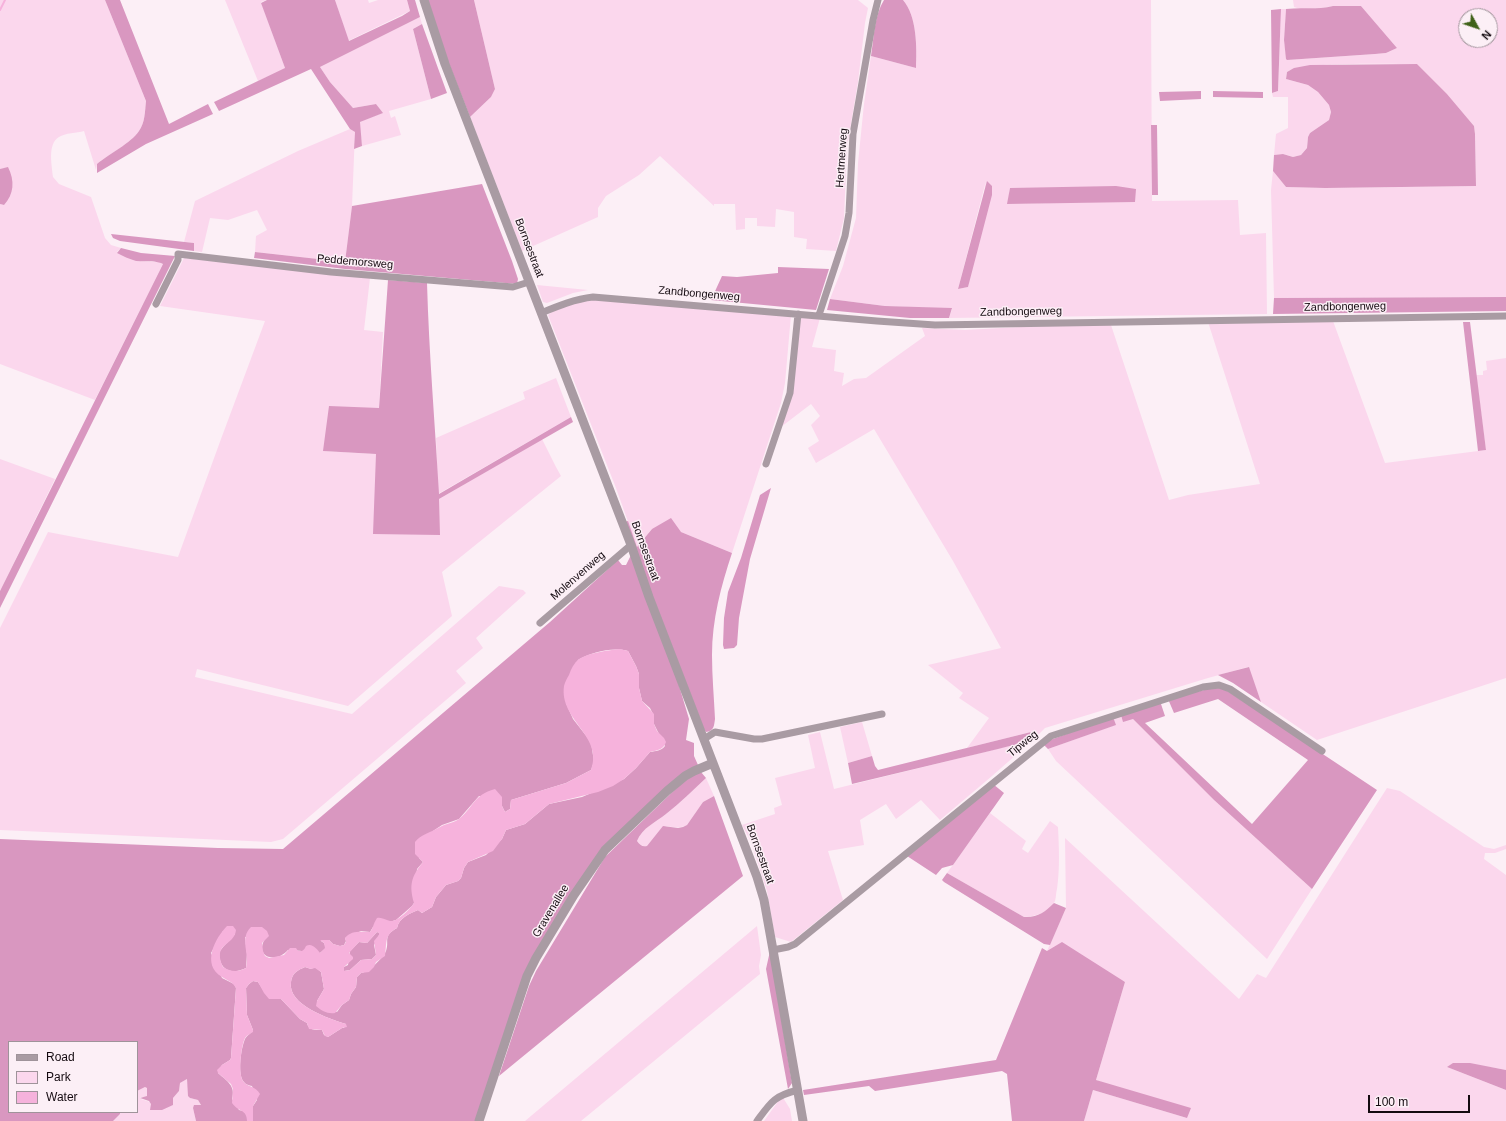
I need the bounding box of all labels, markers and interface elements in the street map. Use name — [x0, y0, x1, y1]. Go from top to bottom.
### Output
north arrow — [1458, 8, 1498, 48]
text: N — [1479, 28, 1494, 42]
street label: Hertmerweg — [833, 128, 851, 188]
street label: Bornsestraat — [512, 217, 546, 279]
street label: Peddemorsweg — [316, 252, 394, 272]
street label: Zandbongenweg — [658, 284, 740, 304]
street label: Zandbongenweg — [1304, 300, 1386, 314]
street label: Zandbongenweg — [980, 305, 1062, 319]
street label: Bornsestraat — [628, 519, 662, 583]
street label: Molenvenweg — [548, 549, 608, 603]
street label: Tipweg — [1005, 728, 1041, 760]
street label: Bornsestraat — [743, 822, 777, 886]
street label: Gravenallee — [530, 882, 572, 940]
legend — [8, 1041, 138, 1113]
text: Road — [46, 1050, 75, 1064]
text: Park — [46, 1070, 71, 1084]
scale bar — [1370, 1087, 1472, 1113]
text: Water — [46, 1090, 78, 1104]
text: 100 m — [1375, 1095, 1408, 1109]

